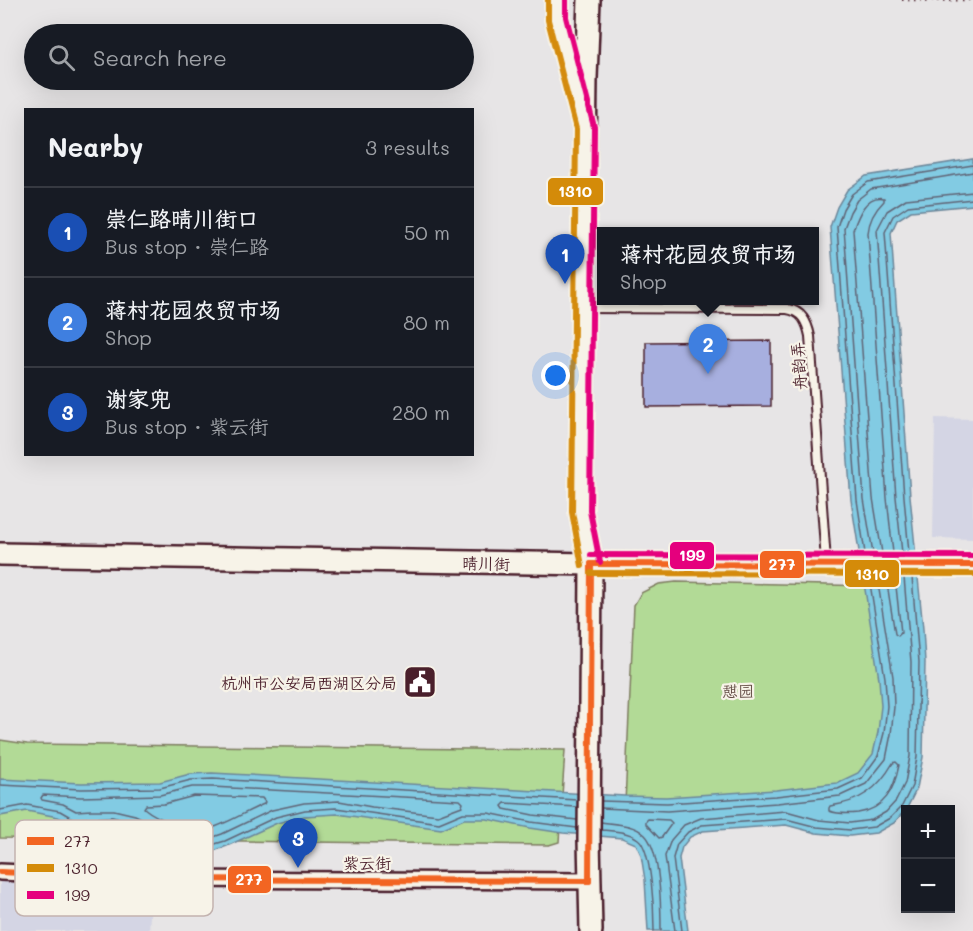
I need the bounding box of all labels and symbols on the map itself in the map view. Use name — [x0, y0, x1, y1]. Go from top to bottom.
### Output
line badge: 1310 — [547, 177, 604, 206]
text: 1310 — [558, 180, 592, 201]
pin: 1 — [546, 234, 584, 284]
pin: 2 — [688, 324, 728, 374]
street label: 舟韵弄 — [786, 341, 810, 391]
your location — [541, 361, 570, 390]
line badge: 199 — [669, 541, 715, 570]
text: 199 — [679, 544, 706, 565]
line badge: 277 — [759, 550, 805, 579]
street label: 晴川街 — [462, 552, 510, 574]
text: 277 — [769, 553, 795, 574]
line badge: 1310 — [844, 559, 900, 588]
text: 1310 — [855, 563, 889, 584]
public building icon: 杭州市公安局西湖区分局 — [402, 664, 438, 700]
place label: 杭州市公安局西湖区分局 — [221, 672, 397, 693]
park label: 憇园 — [722, 680, 754, 701]
pin: 3 — [278, 818, 318, 868]
legend — [15, 820, 213, 916]
text: 277 — [64, 830, 91, 851]
street label: 紫云街 — [343, 852, 391, 873]
text: 1310 — [64, 857, 98, 878]
line badge: 277 — [227, 865, 272, 894]
text: 277 — [236, 868, 262, 889]
text: 199 — [64, 884, 90, 905]

